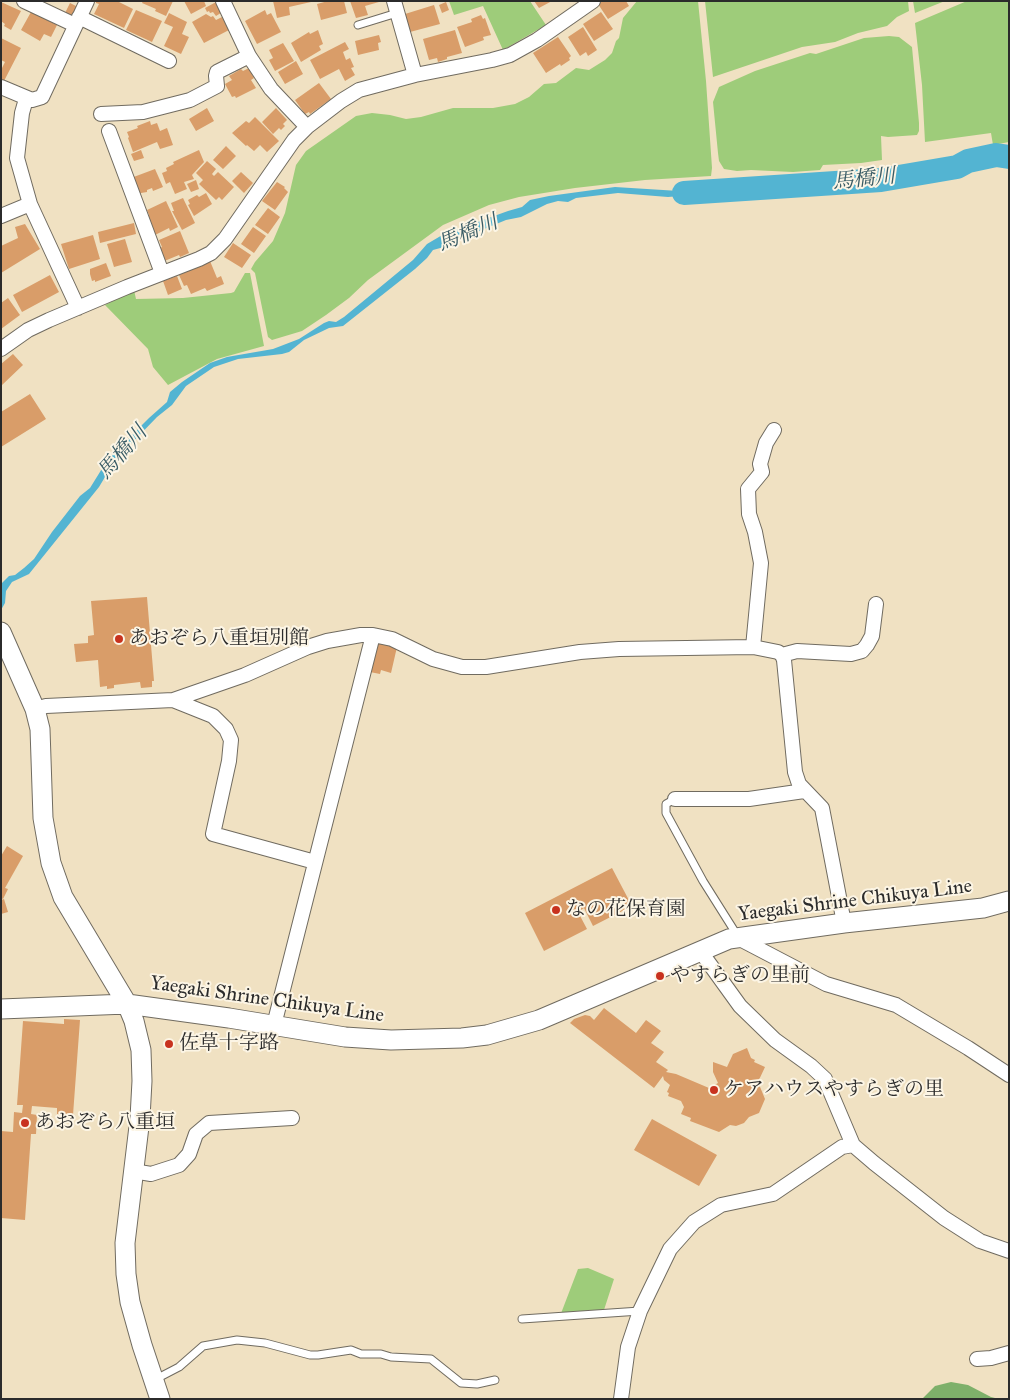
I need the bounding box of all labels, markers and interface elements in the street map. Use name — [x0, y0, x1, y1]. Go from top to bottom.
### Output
water label: 馬橋川 — [831, 164, 897, 196]
water label: 馬橋川 — [434, 210, 502, 258]
water label: 馬橋川 — [93, 421, 153, 485]
place label: あおぞら八重垣別館 — [129, 627, 309, 651]
marker: あおぞら八重垣別館 — [113, 633, 125, 645]
street label: Yaegaki Shrine Chikuya Line — [737, 875, 973, 927]
place label: なの花保育園 — [566, 898, 686, 922]
marker: なの花保育園 — [550, 904, 562, 916]
place label: やすらぎの里前 — [670, 964, 810, 988]
marker: やすらぎの里前 — [654, 970, 666, 982]
street label: Yaegaki Shrine Chikuya Line — [149, 972, 385, 1028]
place label: 佐草十字路 — [179, 1032, 279, 1056]
marker: 佐草十字路 — [163, 1038, 175, 1050]
place label: ケアハウスやすらぎの里 — [724, 1078, 944, 1102]
marker: ケアハウスやすらぎの里 — [708, 1084, 720, 1096]
place label: あおぞら八重垣 — [35, 1111, 175, 1135]
marker: あおぞら八重垣 — [19, 1117, 31, 1129]

